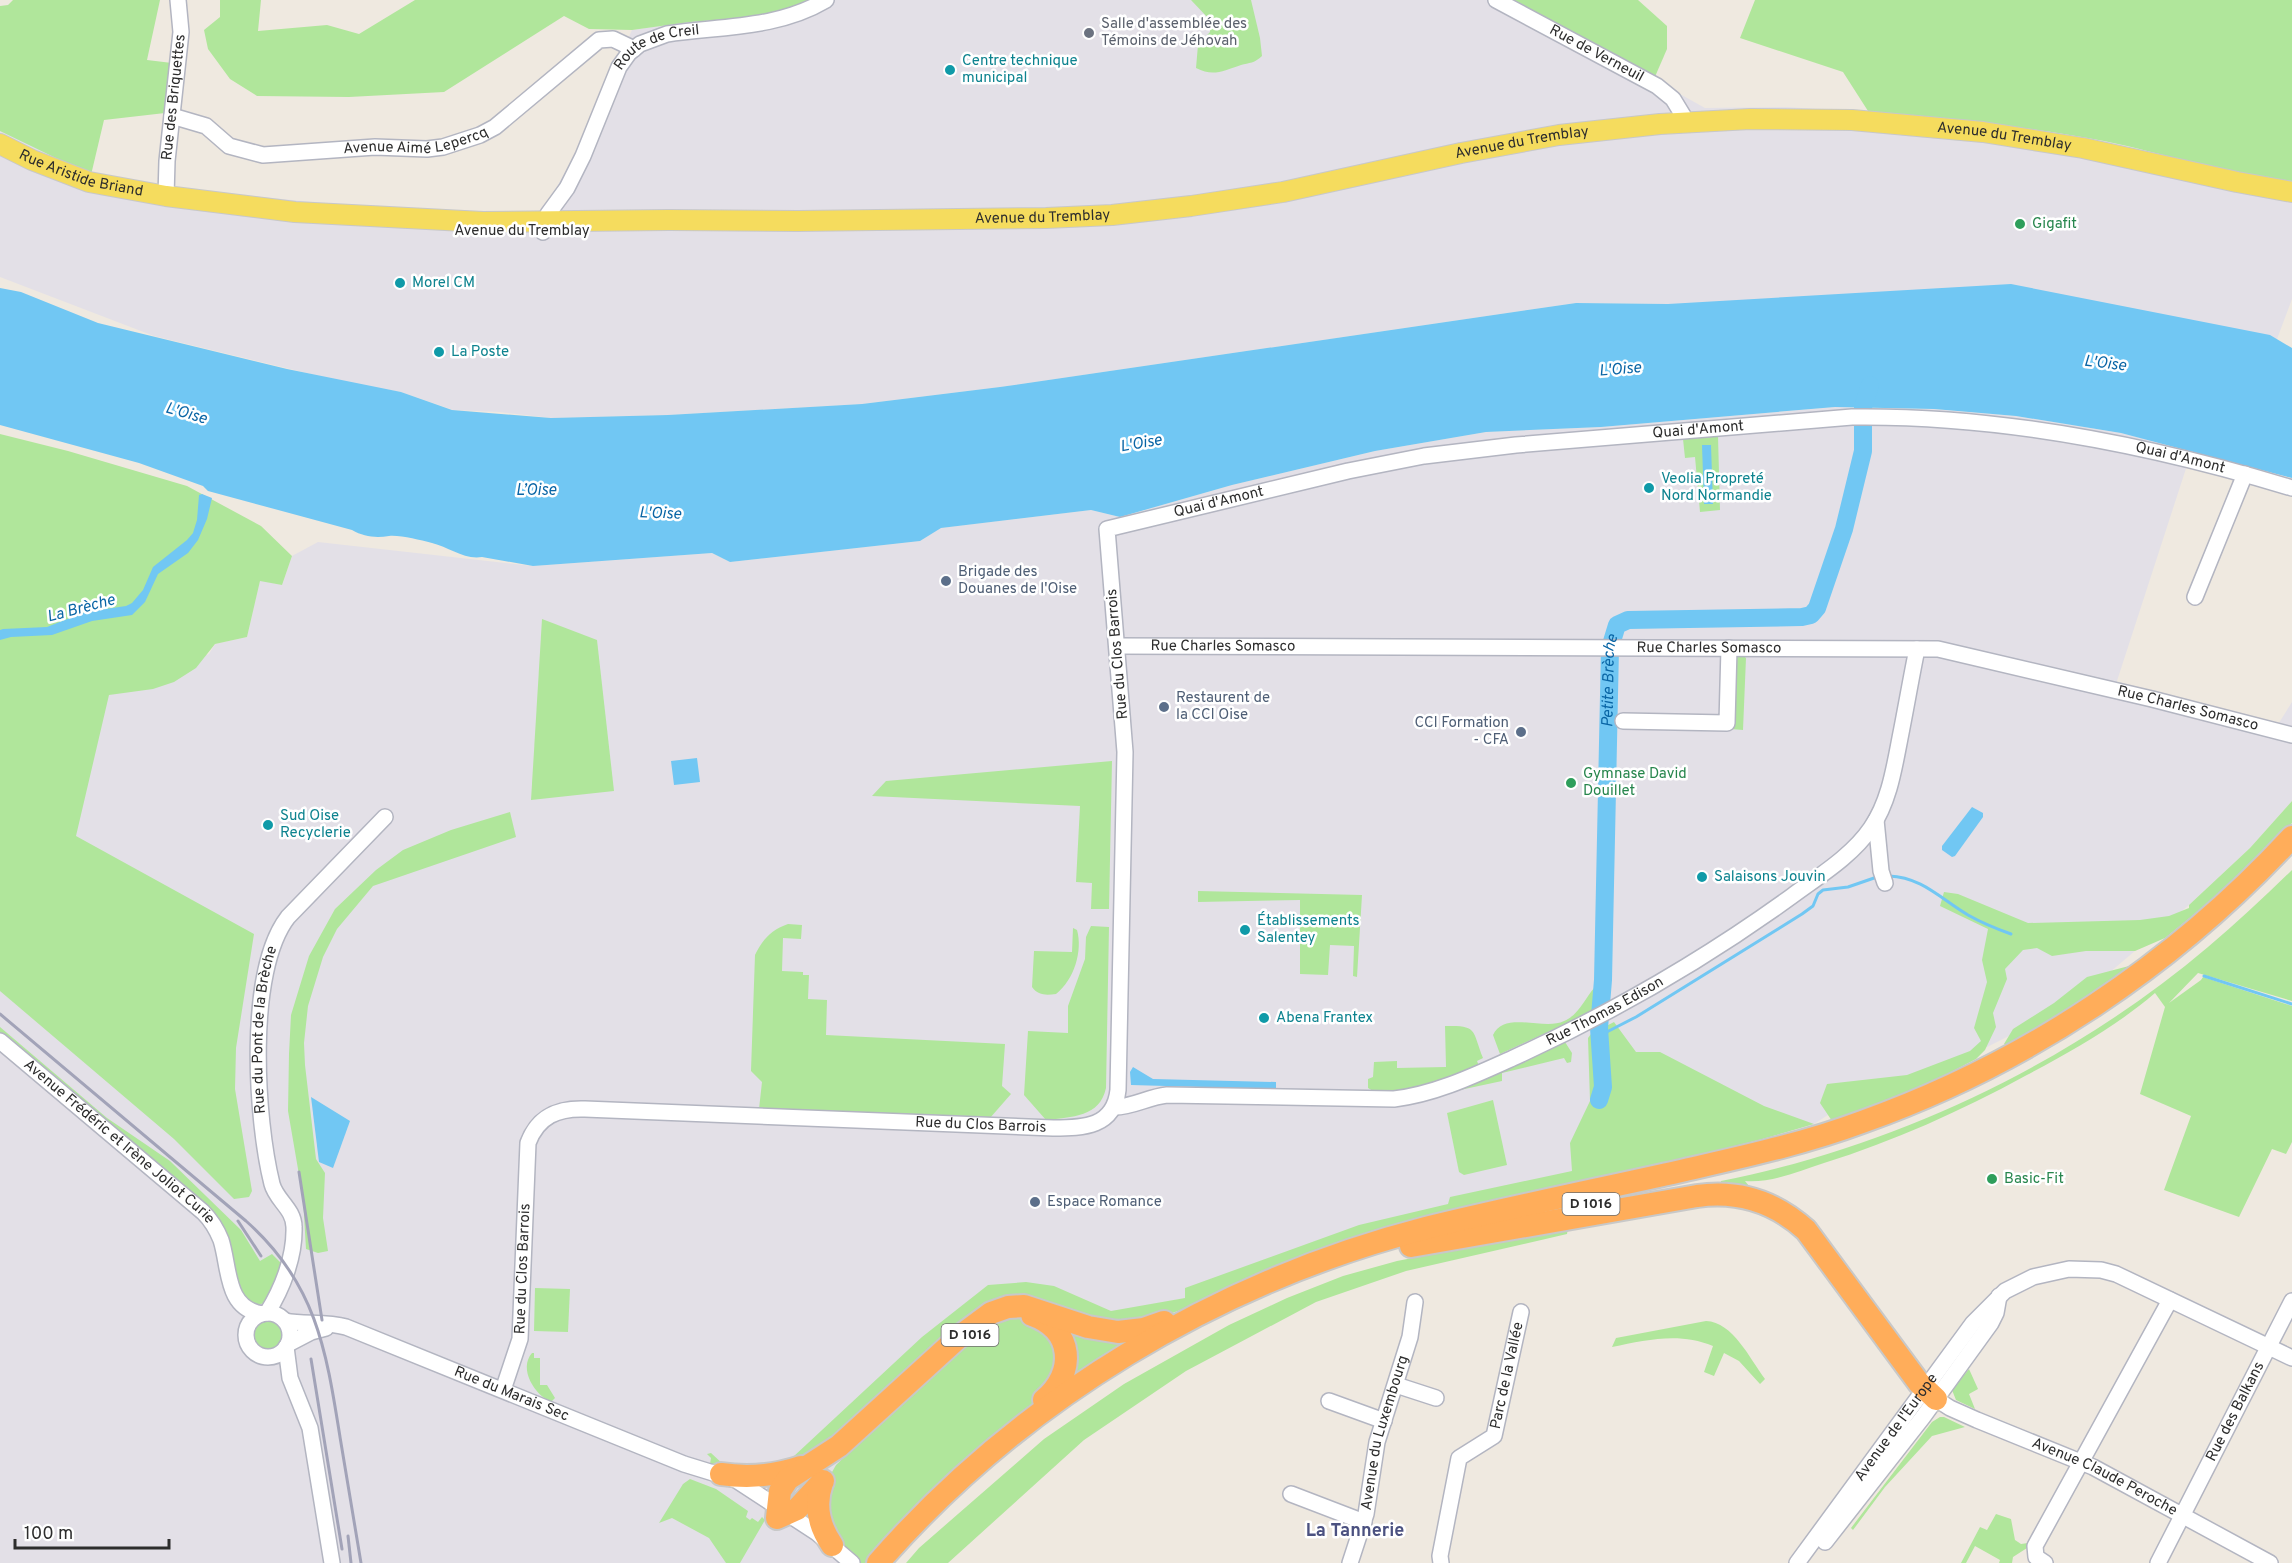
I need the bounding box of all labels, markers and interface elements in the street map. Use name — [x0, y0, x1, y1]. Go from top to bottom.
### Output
place label: Salle d'assemblée des Témoins de Jéhovah — [1101, 15, 1247, 51]
street label: Route de Creil — [610, 21, 700, 74]
street label: Rue de Verneuil — [1546, 21, 1647, 87]
marker: Salle d'assemblée des Témoins de Jéhovah — [1082, 26, 1096, 40]
street label: Rue des Briquettes — [158, 33, 190, 161]
place label: Centre technique municipal — [962, 52, 1077, 88]
marker: Centre technique municipal — [943, 63, 957, 77]
street label: Avenue du Tremblay — [1936, 118, 2073, 156]
street label: Avenue du Tremblay — [1453, 122, 1590, 164]
street label: Avenue Aimé Lepercq — [343, 123, 491, 159]
street label: Rue Aristide Briand — [16, 145, 145, 201]
street label: Avenue du Tremblay — [975, 206, 1111, 228]
place label: Gigafit — [2032, 215, 2077, 234]
marker: Gigafit — [2013, 217, 2027, 231]
street label: Avenue du Tremblay — [454, 222, 590, 241]
place label: Morel CM — [412, 274, 475, 293]
marker: Morel CM — [393, 276, 407, 290]
place label: La Poste — [451, 343, 509, 362]
marker: La Poste — [432, 345, 446, 359]
water label: L'Oise — [2083, 352, 2128, 377]
water label: L'Oise — [1598, 358, 1643, 382]
water label: L'Oise — [163, 399, 210, 430]
street label: Quai d'Amont — [1652, 417, 1745, 443]
water label: L'Oise — [1118, 430, 1164, 458]
street label: Quai d'Amont — [2134, 438, 2227, 478]
place label: Veolia Propreté Nord Normandie — [1661, 470, 1772, 506]
water label: L’Oise — [516, 481, 557, 501]
marker: Veolia Propreté Nord Normandie — [1642, 481, 1656, 495]
street label: Quai d'Amont — [1172, 482, 1265, 522]
water label: L'Oise — [639, 503, 682, 525]
place label: Brigade des Douanes de l'Oise — [958, 563, 1077, 599]
marker: Brigade des Douanes de l'Oise — [939, 574, 953, 588]
street label: Rue du Clos Barrois — [1103, 588, 1133, 720]
water label: La Brèche — [45, 590, 118, 628]
water label: Petite Brèche — [1598, 631, 1624, 728]
street label: Rue Charles Somasco — [1151, 637, 1295, 656]
street label: Rue Charles Somasco — [1637, 638, 1781, 658]
street label: Rue Charles Somasco — [2116, 682, 2261, 736]
place label: Restaurent de la CCI Oise — [1176, 689, 1270, 725]
marker: Restaurent de la CCI Oise — [1157, 700, 1171, 714]
place label: CCI Formation - CFA — [1414, 714, 1509, 750]
marker: CCI Formation - CFA — [1514, 725, 1528, 739]
place label: Gymnase David Douillet — [1583, 765, 1687, 801]
marker: Gymnase David Douillet — [1564, 776, 1578, 790]
place label: Sud Oise Recyclerie — [280, 807, 351, 843]
marker: Sud Oise Recyclerie — [261, 818, 275, 832]
place label: Salaisons Jouvin — [1714, 868, 1826, 887]
marker: Salaisons Jouvin — [1695, 870, 1709, 884]
place label: Établissements Salentey — [1257, 911, 1360, 948]
marker: Établissements Salentey — [1238, 923, 1252, 937]
street label: Rue du Pont de la Brèche — [249, 943, 282, 1115]
street label: Rue Thomas Edison — [1543, 972, 1667, 1051]
place label: Abena Frantex — [1276, 1009, 1373, 1028]
marker: Abena Frantex — [1257, 1011, 1271, 1025]
street label: Avenue Frédéric et Irène Joliot Curie — [20, 1055, 219, 1228]
street label: Rue du Clos Barrois — [915, 1113, 1047, 1137]
place label: Basic-Fit — [2004, 1170, 2064, 1189]
marker: Basic-Fit — [1985, 1172, 1999, 1186]
place label: Espace Romance — [1047, 1193, 1162, 1212]
road number: D 1016 — [1562, 1193, 1620, 1215]
marker: Espace Romance — [1028, 1195, 1042, 1209]
street label: Rue du Clos Barrois — [511, 1203, 535, 1335]
street label: Parc de la Vallée — [1486, 1320, 1528, 1431]
road number: D 1016 — [942, 1324, 998, 1346]
street label: Avenue du Luxembourg — [1357, 1353, 1413, 1511]
street label: Rue des Balkans — [2202, 1359, 2269, 1465]
street label: Rue du Marais Sec — [451, 1362, 572, 1426]
street label: Avenue de l'Europe — [1851, 1370, 1942, 1485]
street label: Avenue Claude Peroche — [2029, 1434, 2181, 1520]
scale bar — [15, 1512, 170, 1550]
district label: La Tannerie — [1306, 1520, 1404, 1543]
text: 100 m — [24, 1523, 73, 1546]

